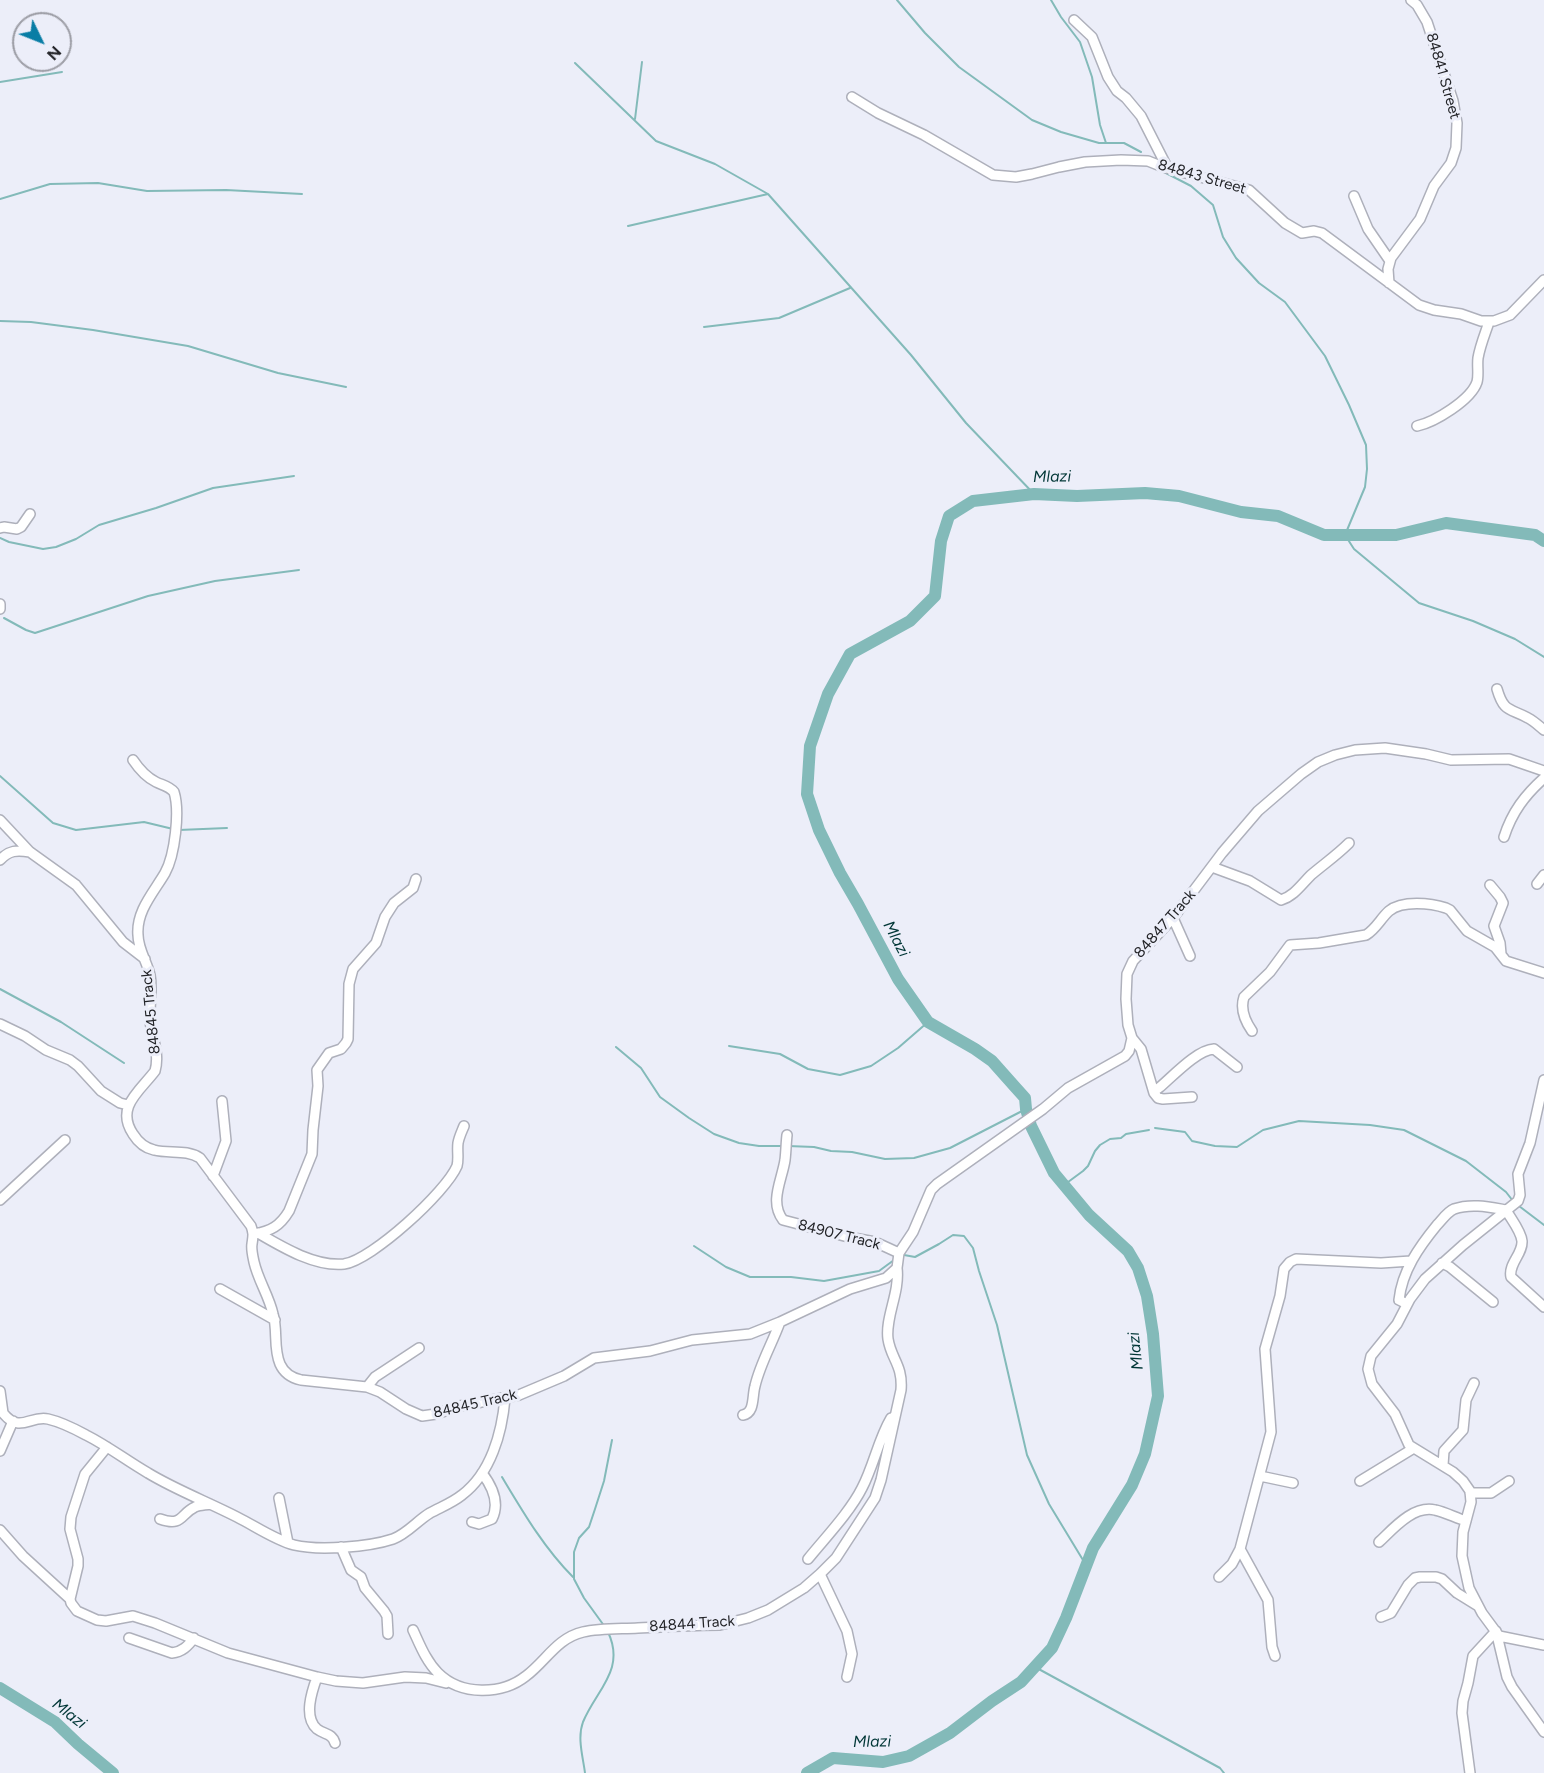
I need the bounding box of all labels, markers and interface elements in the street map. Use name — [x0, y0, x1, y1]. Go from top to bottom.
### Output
north arrow — [12, 12, 72, 72]
street label: 84841 Street — [1422, 31, 1464, 121]
text: N — [43, 42, 65, 64]
street label: 84843 Street — [1156, 156, 1248, 198]
water label: Mlazi — [1033, 467, 1071, 487]
street label: 84847 Track — [1130, 886, 1200, 962]
water label: Mlazi — [879, 918, 913, 960]
street label: 84845 Track — [138, 969, 164, 1055]
street label: 84907 Track — [796, 1216, 882, 1254]
water label: Mlazi — [1124, 1331, 1148, 1371]
street label: 84845 Track — [432, 1386, 518, 1422]
street label: 84844 Track — [649, 1612, 735, 1636]
water label: Mlazi — [48, 1695, 90, 1733]
water label: Mlazi — [853, 1732, 891, 1752]

